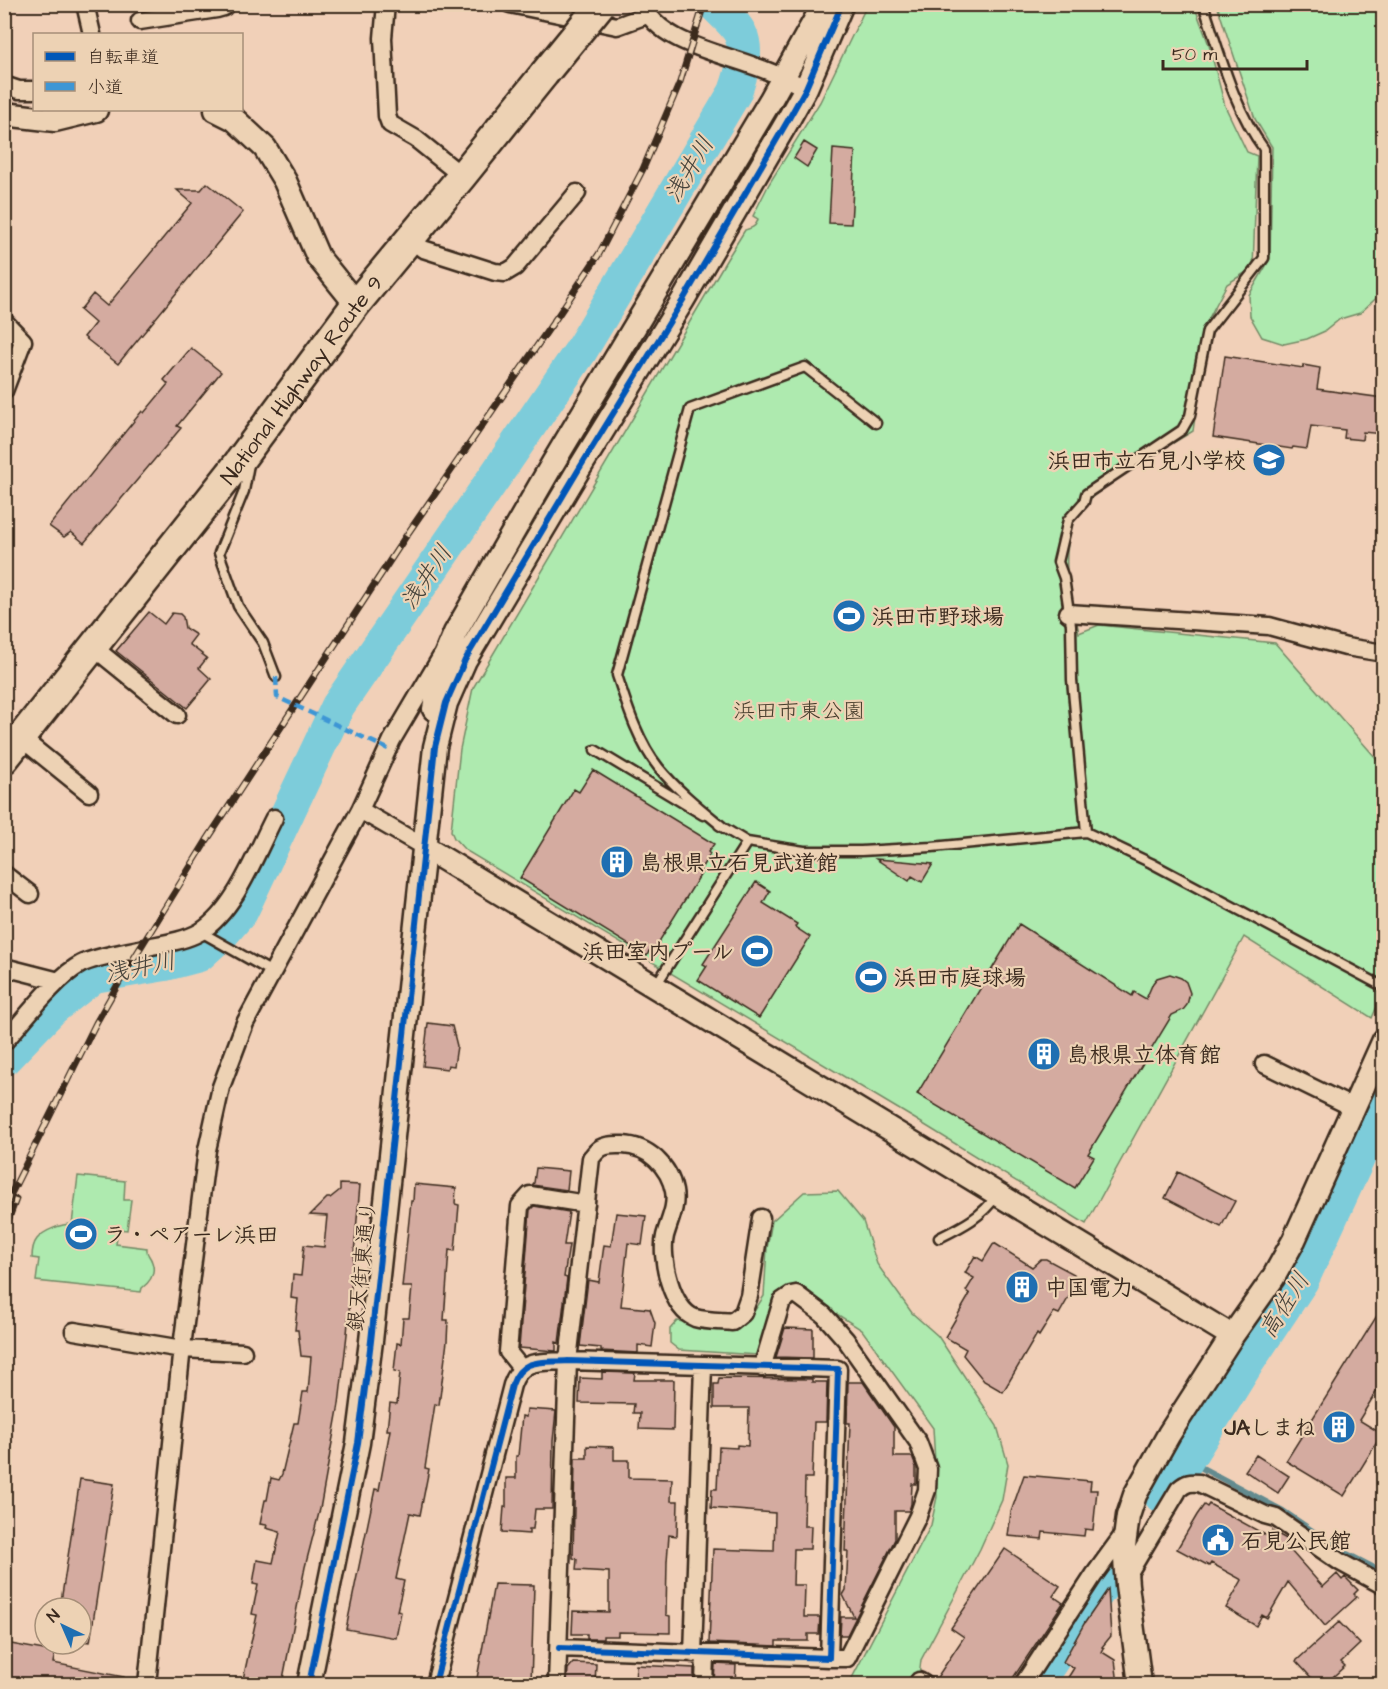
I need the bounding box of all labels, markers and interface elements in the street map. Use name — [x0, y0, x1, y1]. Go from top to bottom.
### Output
legend — [33, 33, 243, 111]
scale bar — [1163, 33, 1307, 71]
text: 50 m — [1172, 42, 1217, 67]
text: 自転車道 — [87, 45, 159, 70]
text: 小道 — [87, 75, 123, 100]
water label: 浅井川 — [657, 130, 723, 209]
street label: National Highway Route 9 — [214, 269, 391, 492]
school or university icon: 浜田市立石見小学校 — [1251, 442, 1287, 478]
place label: 浜田市立石見小学校 — [1048, 446, 1246, 477]
water label: 浅井川 — [393, 538, 461, 617]
sports icon: 浜田市野球場 — [831, 598, 867, 634]
place label: 浜田市野球場 — [872, 602, 1004, 633]
park label: 浜田市東公園 — [733, 696, 865, 727]
building icon: 島根県立石見武道館 — [599, 844, 635, 880]
place label: 島根県立石見武道館 — [640, 848, 838, 879]
sports icon: 浜田室内プール — [739, 933, 775, 969]
place label: 浜田室内プール — [582, 937, 734, 968]
water label: 浅井川 — [101, 944, 179, 992]
sports icon: 浜田市庭球場 — [853, 959, 889, 995]
place label: 浜田市庭球場 — [894, 963, 1026, 994]
building icon: 島根県立体育館 — [1026, 1036, 1062, 1072]
place label: 島根県立体育館 — [1067, 1040, 1221, 1071]
street label: 銀天街東通り — [340, 1199, 385, 1333]
sports icon: ラ・ペアーレ浜田 — [63, 1216, 99, 1252]
place label: ラ・ペアーレ浜田 — [104, 1220, 278, 1251]
water label: 高佐川 — [1251, 1266, 1318, 1345]
building icon: 中国電力 — [1004, 1269, 1040, 1305]
place label: 中国電力 — [1045, 1273, 1133, 1304]
building icon: JAしまね — [1321, 1409, 1357, 1445]
place label: JAしまね — [1223, 1413, 1316, 1444]
public building icon: 石見公民館 — [1200, 1522, 1236, 1558]
place label: 石見公民館 — [1241, 1526, 1351, 1557]
north arrow — [33, 1596, 93, 1656]
text: N — [42, 1605, 65, 1627]

